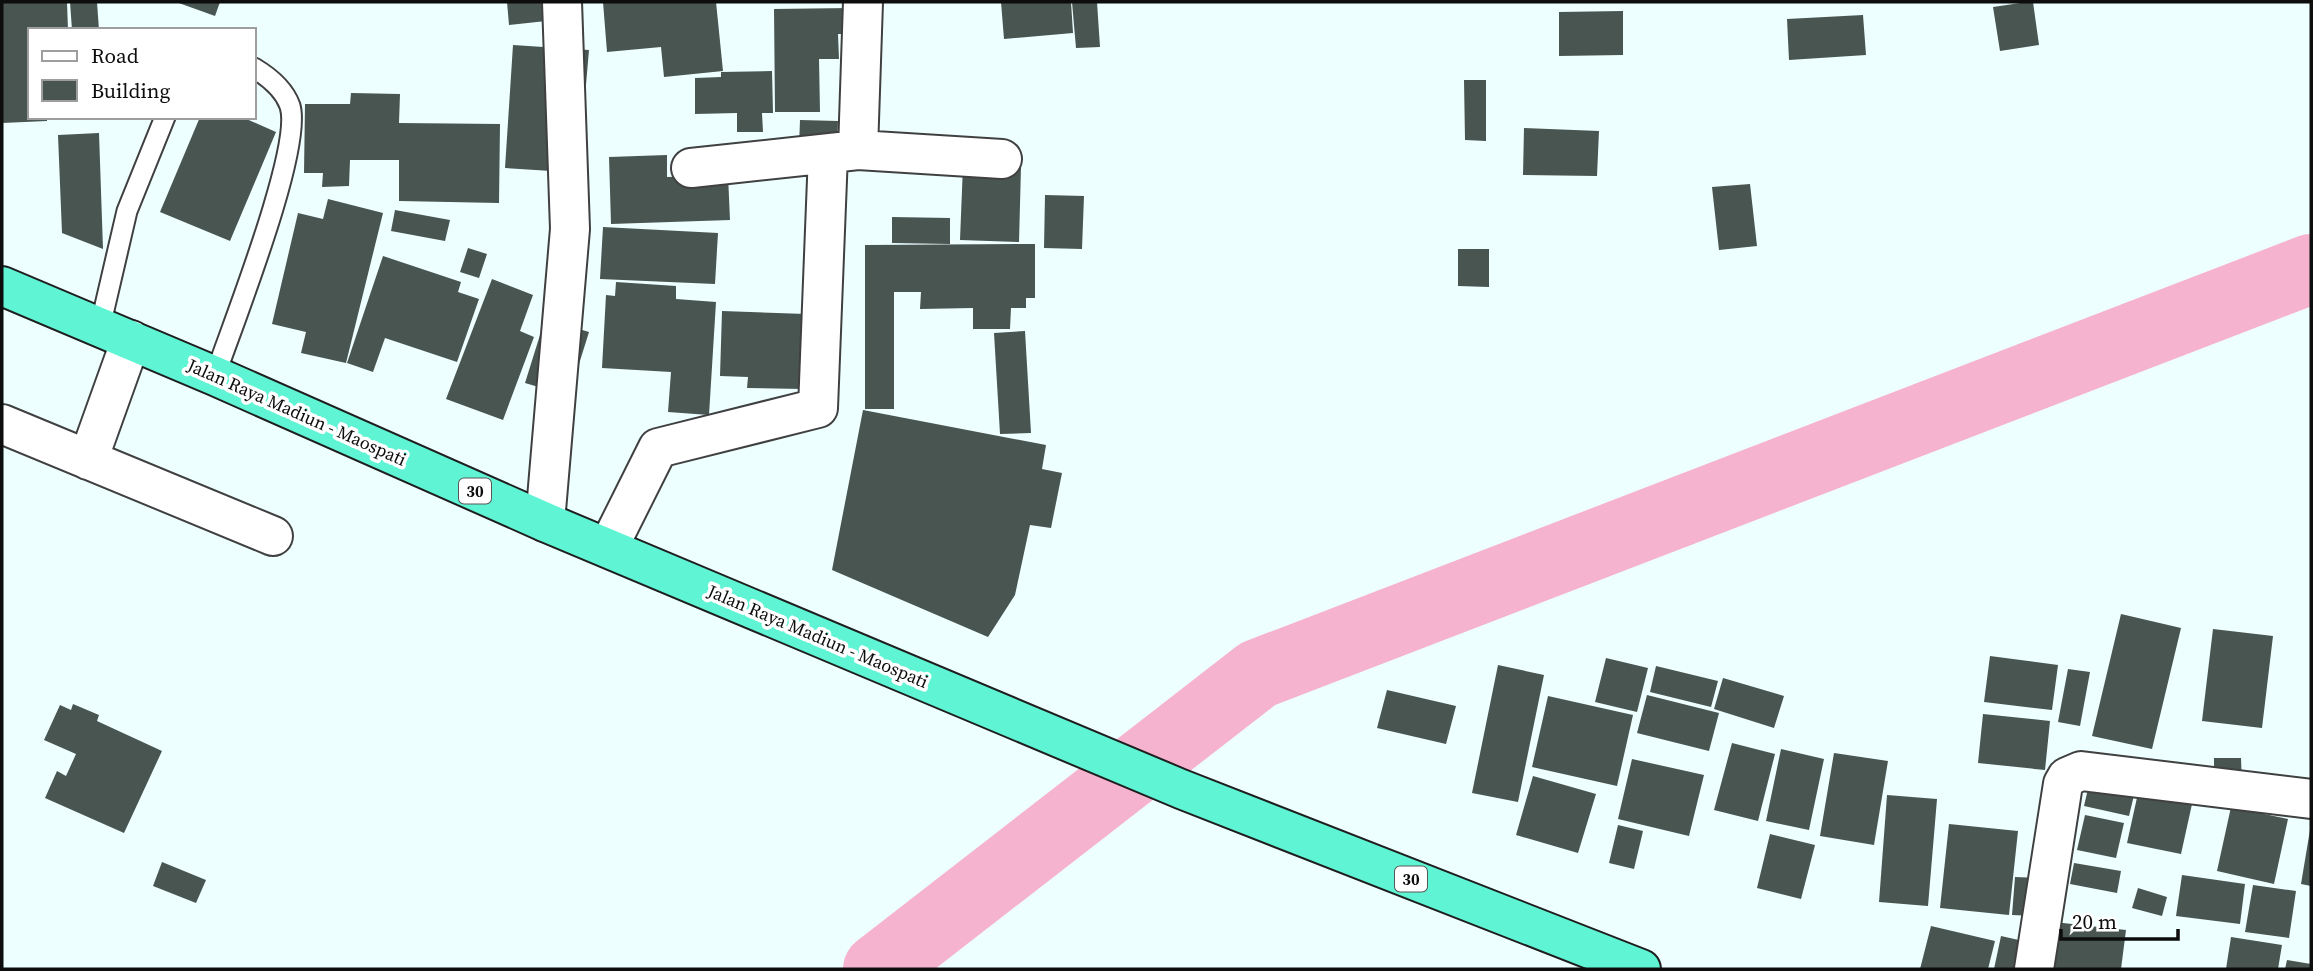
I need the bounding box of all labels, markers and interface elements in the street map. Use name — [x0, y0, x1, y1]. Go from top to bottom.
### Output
legend — [28, 28, 256, 119]
text: Road — [91, 41, 139, 70]
text: Building — [91, 76, 170, 105]
street label: Jalan Raya Madiun - Maospati — [183, 352, 410, 472]
road number: 30 — [459, 478, 491, 504]
street label: Jalan Raya Madiun - Maospati — [703, 578, 932, 694]
road number: 30 — [1395, 866, 1427, 892]
scale bar — [2061, 898, 2178, 942]
text: 20 m — [2072, 907, 2117, 936]

